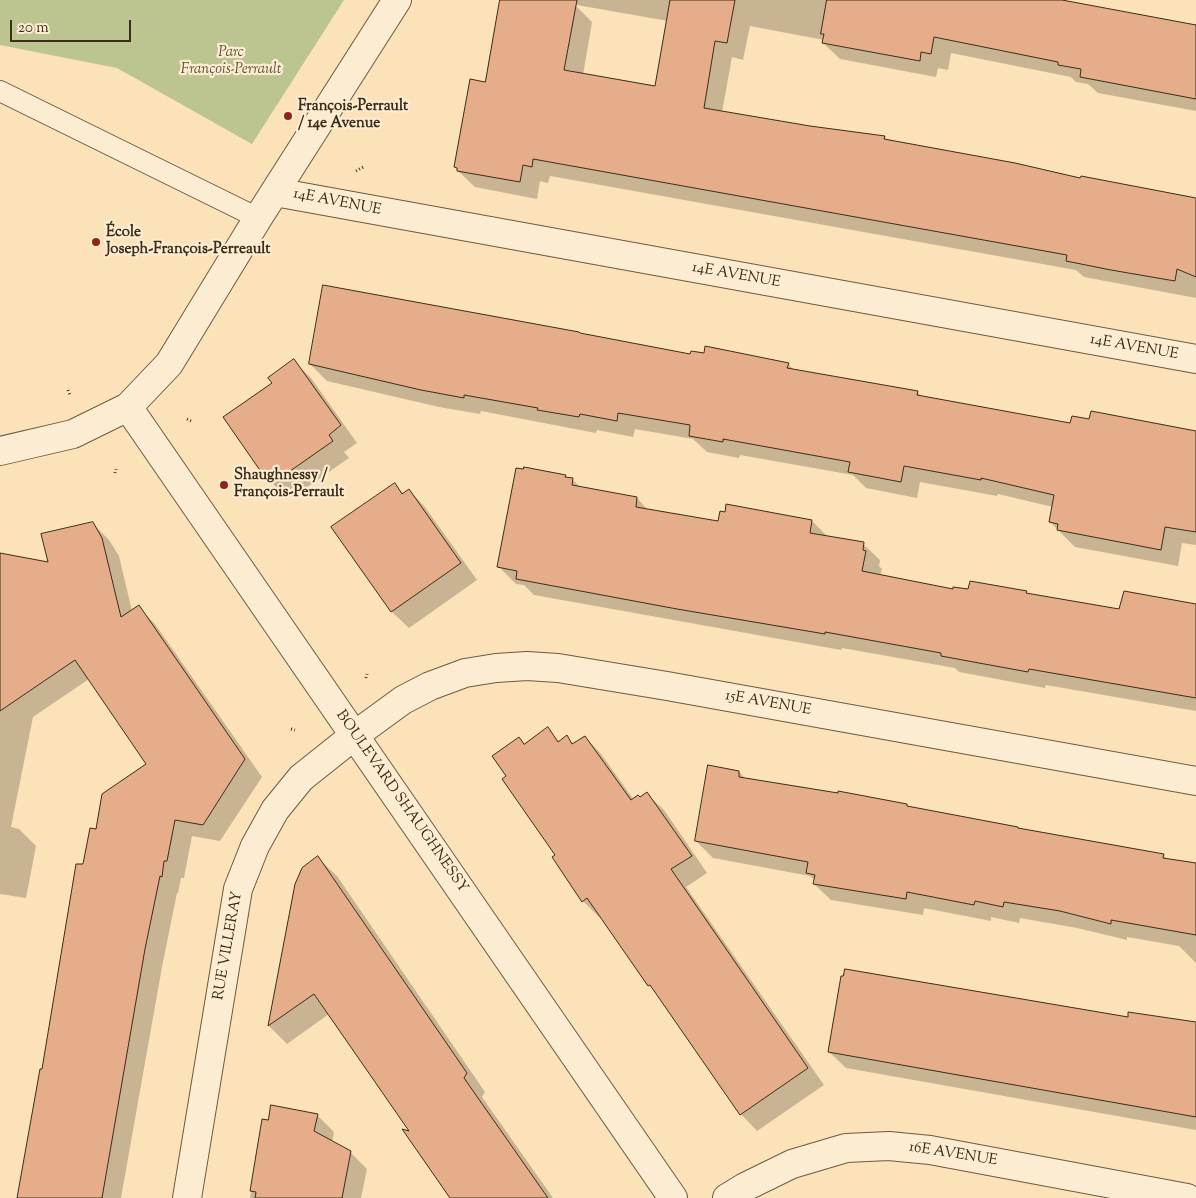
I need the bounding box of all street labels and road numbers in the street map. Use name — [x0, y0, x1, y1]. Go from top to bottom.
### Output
street label: 14E AVENUE — [291, 186, 383, 220]
street label: 14E AVENUE — [690, 259, 782, 293]
street label: 14E AVENUE — [1088, 331, 1180, 365]
street label: 15E AVENUE — [724, 688, 812, 720]
street label: BOULEVARD SHAUGHNESSY — [331, 707, 471, 897]
street label: RUE VILLERAY — [211, 890, 247, 1002]
street label: 16E AVENUE — [907, 1139, 999, 1171]

